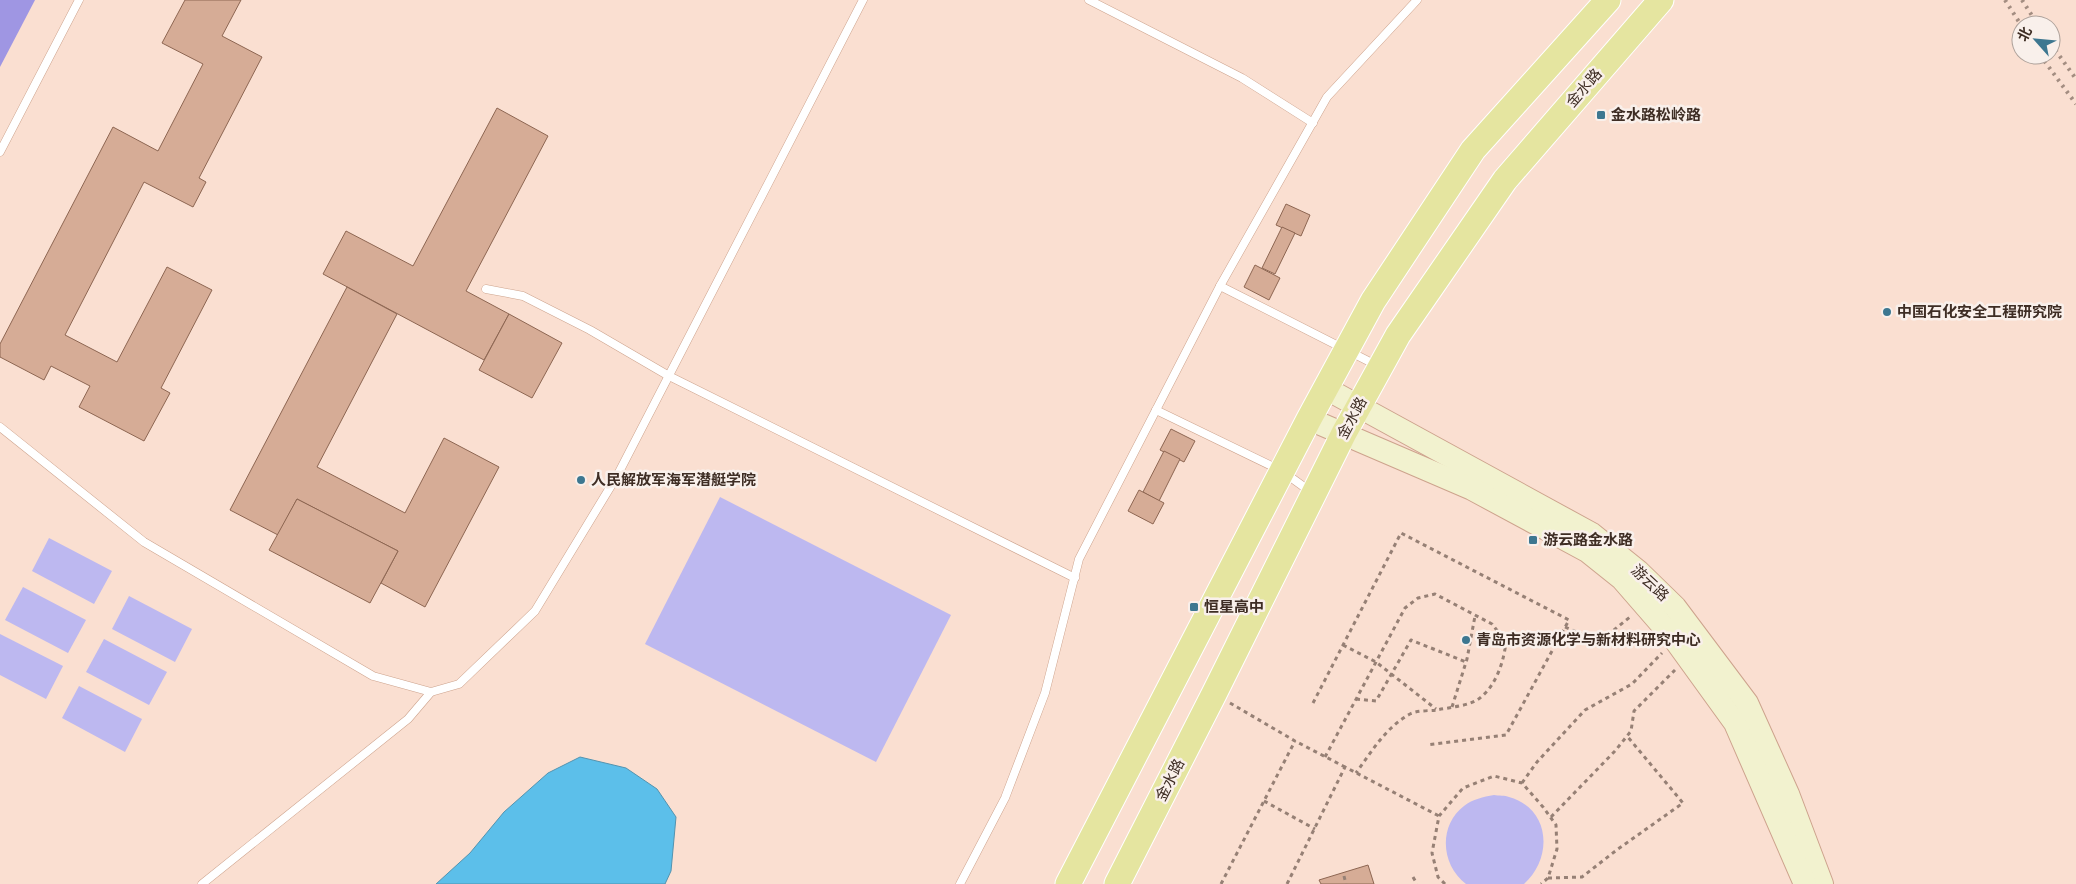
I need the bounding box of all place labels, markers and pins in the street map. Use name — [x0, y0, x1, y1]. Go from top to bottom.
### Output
place label: 金水路松岭路 — [1611, 106, 1701, 124]
marker: 金水路松岭路 — [1595, 109, 1607, 121]
place label: 中国石化安全工程研究院 — [1897, 303, 2062, 321]
marker: 中国石化安全工程研究院 — [1881, 306, 1893, 318]
place label: 人民解放军海军潜艇学院 — [591, 471, 756, 489]
marker: 人民解放军海军潜艇学院 — [575, 474, 587, 486]
place label: 游云路金水路 — [1543, 531, 1633, 549]
marker: 游云路金水路 — [1527, 534, 1539, 546]
place label: 恒星高中 — [1204, 598, 1264, 616]
marker: 恒星高中 — [1188, 601, 1200, 613]
place label: 青岛市资源化学与新材料研究中心 — [1476, 631, 1701, 649]
marker: 青岛市资源化学与新材料研究中心 — [1460, 634, 1472, 646]

